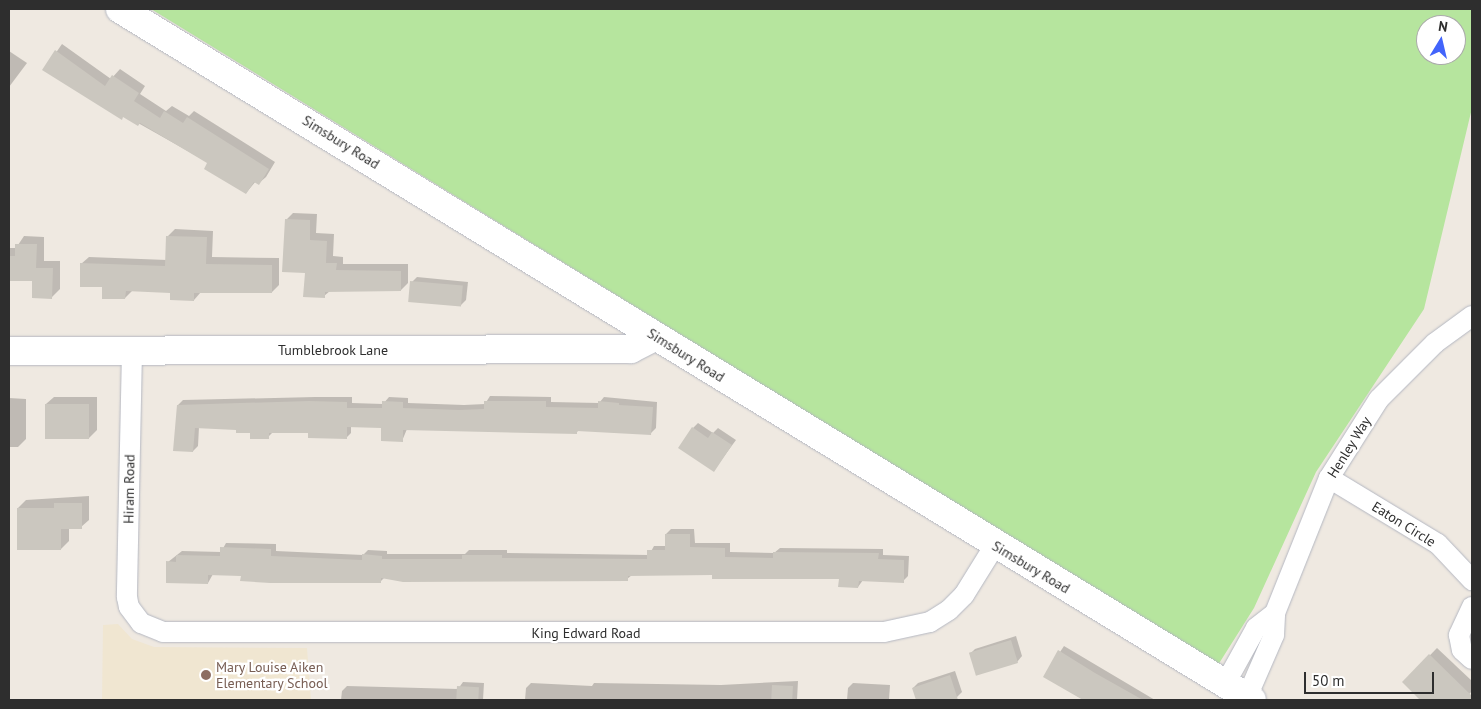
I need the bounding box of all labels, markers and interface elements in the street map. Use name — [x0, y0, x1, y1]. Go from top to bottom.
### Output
north arrow — [1416, 15, 1466, 65]
text: N — [1437, 17, 1449, 36]
street label: Simsbury Road — [299, 112, 383, 172]
street label: Simsbury Road — [644, 325, 728, 385]
street label: Tumblebrook Lane — [278, 342, 388, 358]
street label: Henley Way — [1323, 413, 1375, 481]
street label: Hiram Road — [120, 454, 138, 524]
street label: Eaton Circle — [1369, 498, 1439, 550]
street label: Simsbury Road — [989, 537, 1073, 597]
street label: King Edward Road — [531, 625, 641, 641]
place label: Mary Louise Aiken Elementary School — [216, 659, 328, 692]
scale bar — [1306, 662, 1436, 694]
marker: Mary Louise Aiken Elementary School — [200, 669, 212, 681]
text: 50 m — [1312, 671, 1345, 690]

